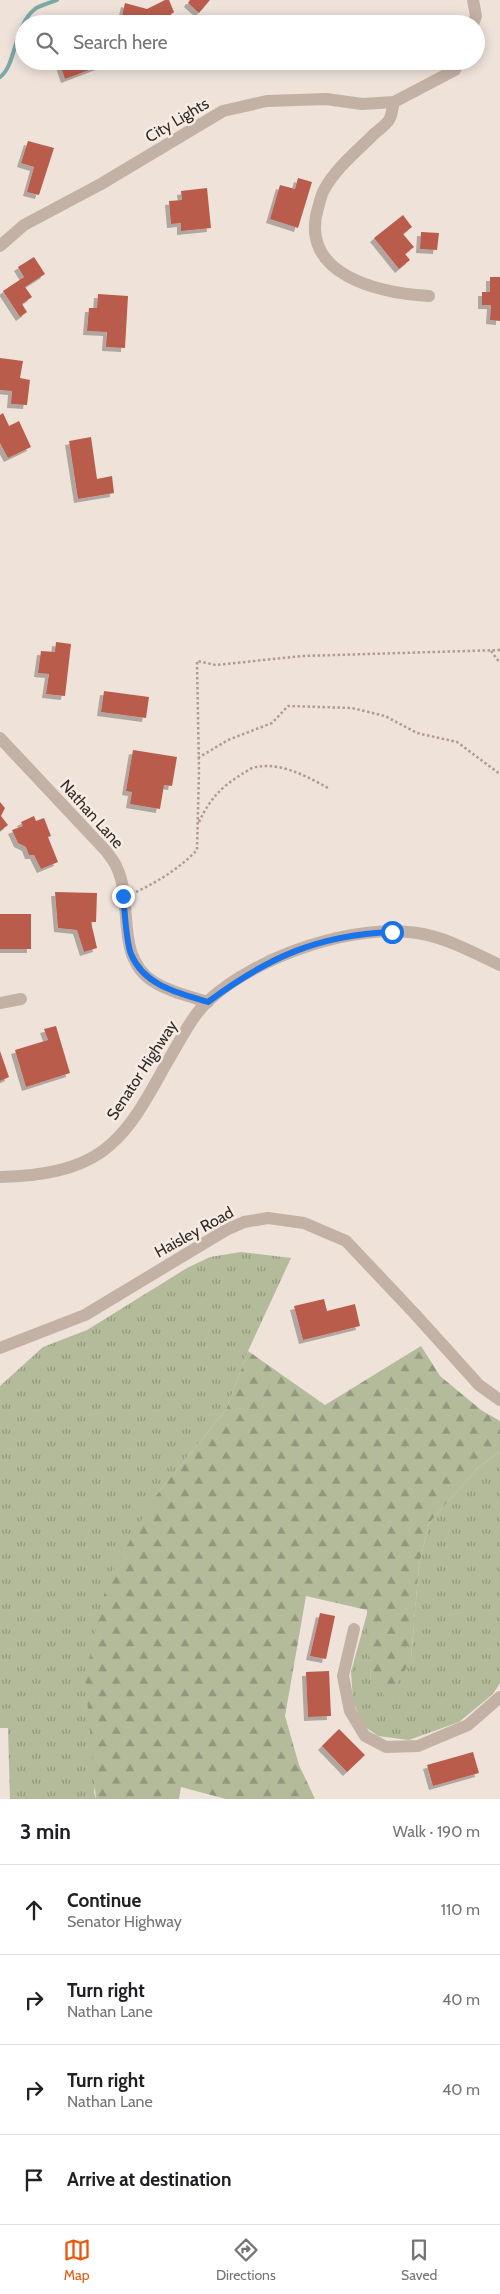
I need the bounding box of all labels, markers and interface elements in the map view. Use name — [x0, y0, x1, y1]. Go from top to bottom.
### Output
search box — [15, 15, 485, 70]
icon: search — [33, 29, 61, 57]
text: Search here — [73, 31, 167, 54]
street label: City Lights — [142, 93, 213, 146]
street label: Nathan Lane — [56, 776, 128, 852]
route end — [112, 885, 135, 908]
route start — [381, 921, 404, 944]
street label: Senator Highway — [103, 1017, 181, 1123]
street label: Haisley Road — [151, 1203, 237, 1261]
text: 3 min — [20, 1819, 71, 1844]
text: Walk · 190 m — [393, 1822, 480, 1841]
text: Continue — [67, 1889, 141, 1912]
icon: ahead — [20, 1896, 48, 1924]
text: 110 m — [441, 1900, 480, 1919]
text: Senator Highway — [67, 1912, 182, 1931]
text: Turn right — [67, 1979, 145, 2002]
icon: right — [20, 1986, 48, 2014]
text: 40 m — [442, 1990, 480, 2009]
text: Nathan Lane — [67, 2002, 153, 2021]
text: Turn right — [67, 2069, 145, 2092]
icon: right — [20, 2076, 48, 2104]
text: 40 m — [442, 2080, 480, 2099]
text: Nathan Lane — [67, 2092, 153, 2111]
icon: arrive — [20, 2166, 48, 2194]
text: Arrive at destination — [67, 2168, 231, 2191]
tab: Map — [63, 2236, 91, 2284]
tab: Directions — [216, 2236, 276, 2284]
tab: Saved — [401, 2236, 437, 2284]

